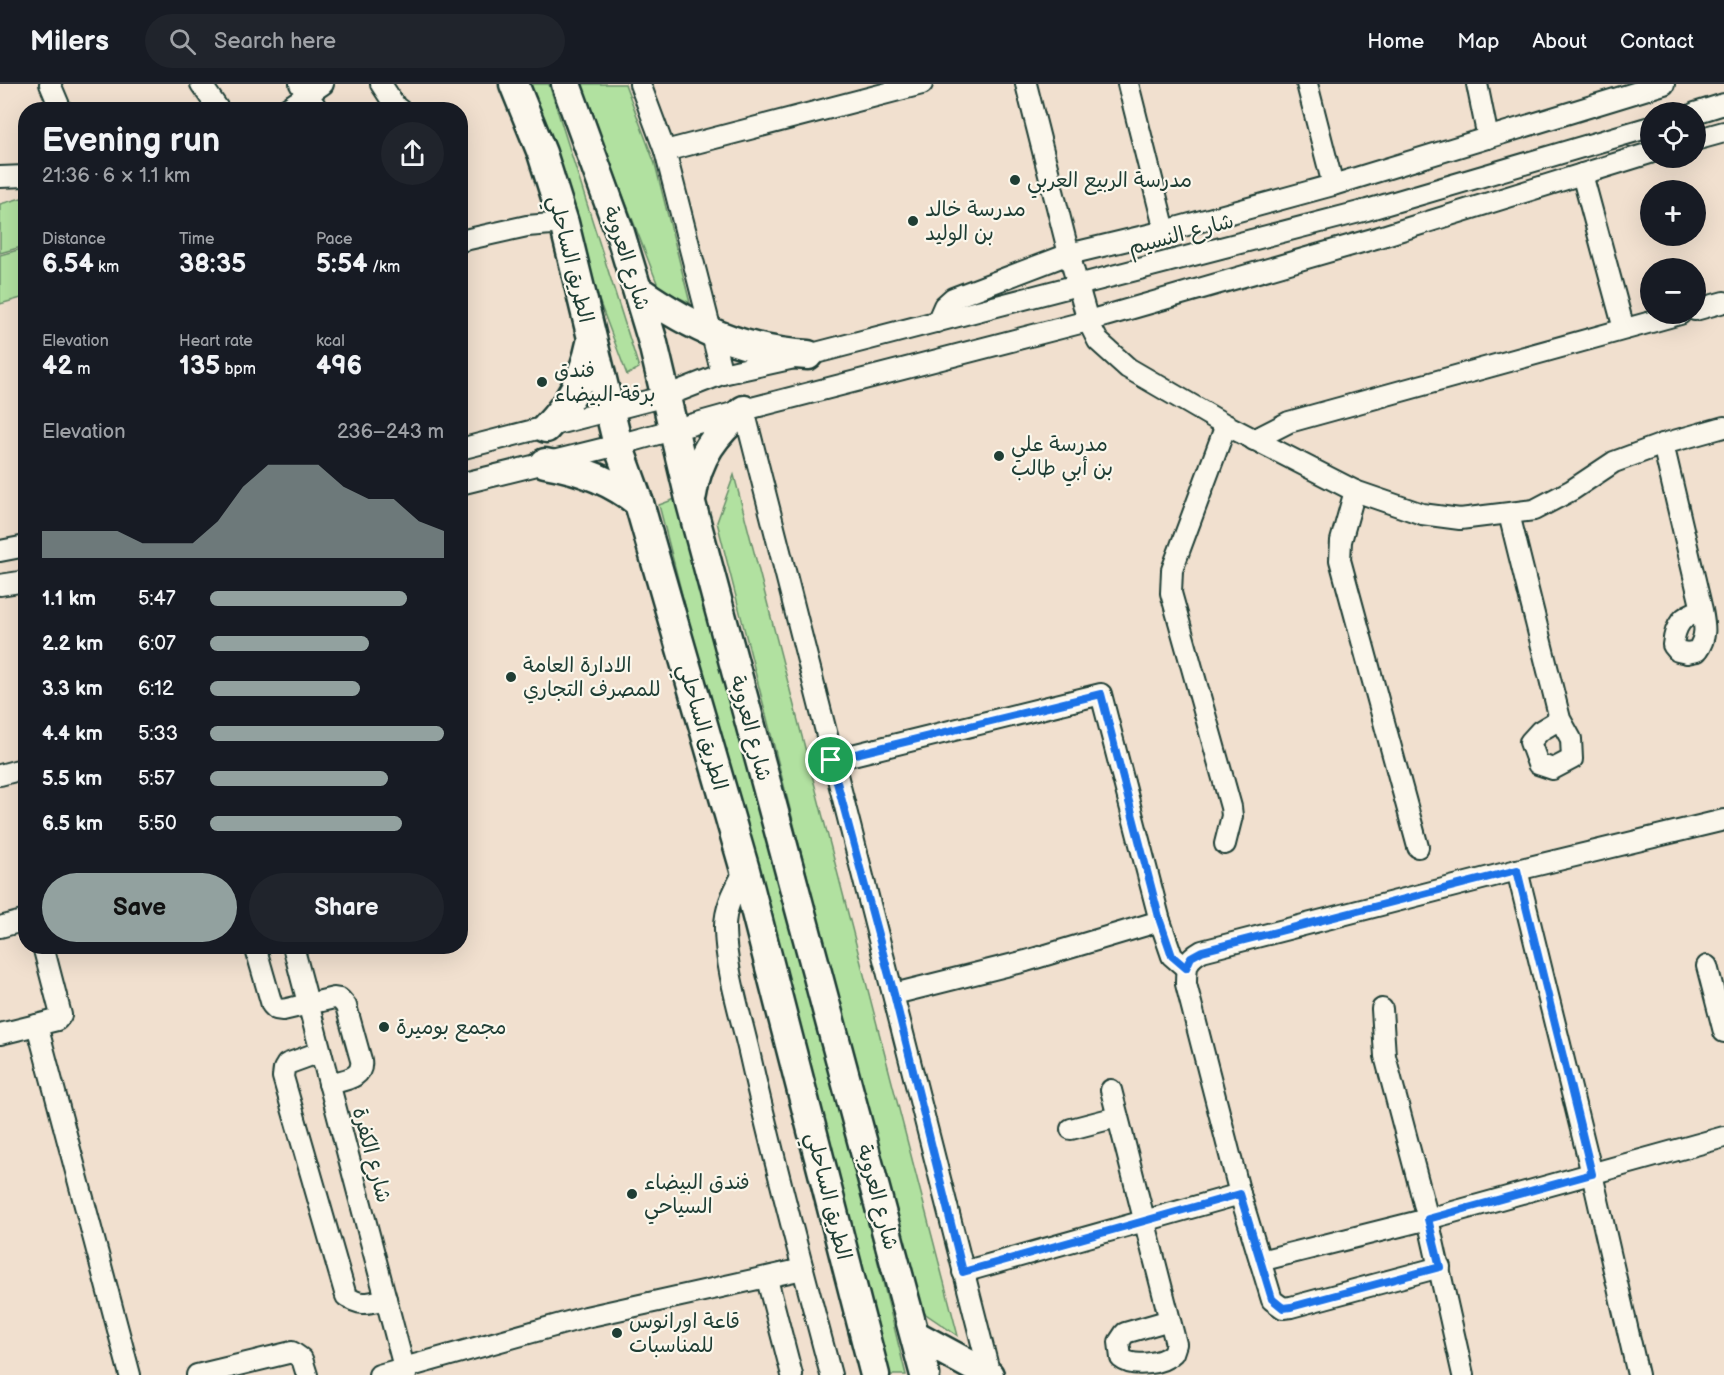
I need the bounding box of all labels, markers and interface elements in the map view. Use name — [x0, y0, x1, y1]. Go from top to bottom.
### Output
search box — [145, 14, 565, 68]
text: Milers — [30, 25, 109, 58]
icon: search — [166, 25, 199, 58]
text: Search here — [214, 28, 336, 55]
text: Home — [1367, 29, 1424, 54]
text: Map — [1457, 29, 1499, 54]
text: About — [1532, 29, 1587, 54]
text: Contact — [1620, 29, 1694, 54]
map controls — [1640, 102, 1706, 324]
button: locate — [1640, 102, 1706, 168]
text: Evening run — [42, 121, 220, 161]
button: share — [381, 122, 444, 185]
text: 21:36 · 6 × 1.1 km — [42, 164, 190, 188]
place label: مدرسة الربيع العربي — [1027, 168, 1192, 199]
marker: مدرسة الربيع العربي — [1008, 173, 1022, 187]
button: + — [1640, 180, 1706, 246]
street label: الطريق الساحلي — [537, 193, 598, 327]
place label: مدرسة خالد بن الوليد — [925, 197, 1026, 247]
street label: شارع العروبة — [596, 203, 655, 314]
street label: شارع النسيم — [1126, 208, 1237, 263]
marker: مدرسة خالد بن الوليد — [906, 214, 920, 228]
text: Distance — [42, 230, 106, 249]
text: Time — [179, 230, 214, 249]
text: Pace — [316, 230, 352, 249]
text: 6.54 — [42, 249, 94, 280]
text: 38:35 — [179, 249, 246, 280]
text: 5:54 — [316, 249, 368, 280]
text: km — [94, 258, 119, 277]
text: /km — [368, 258, 400, 277]
button: − — [1640, 258, 1706, 324]
text: Elevation — [42, 332, 109, 351]
text: Heart rate — [179, 332, 253, 351]
text: kcal — [316, 332, 345, 351]
text: 42 — [42, 351, 73, 382]
text: 135 — [179, 351, 220, 382]
text: 496 — [316, 351, 362, 382]
place label: فندق برقة-البيضاء — [554, 358, 656, 407]
text: m — [73, 360, 90, 379]
text: bpm — [220, 360, 256, 379]
marker: فندق برقة-البيضاء — [535, 375, 549, 389]
text: Elevation — [42, 420, 125, 444]
text: 236–243 m — [337, 420, 444, 444]
place label: مدرسة علي بن أبي طالب — [1011, 432, 1113, 487]
marker: مدرسة علي بن أبي طالب — [992, 449, 1006, 463]
text: 1.1 km — [42, 587, 96, 611]
text: 5:47 — [138, 587, 176, 611]
text: 2.2 km — [42, 632, 103, 656]
text: 6:07 — [138, 632, 176, 656]
place label: الادارة العامة للمصرف التجاري — [523, 653, 661, 704]
street label: الطريق الساحلي — [667, 661, 732, 795]
marker: الادارة العامة للمصرف التجاري — [504, 670, 518, 684]
street label: شارع العروبة — [723, 673, 777, 784]
text: 3.3 km — [42, 677, 103, 701]
text: 6:12 — [138, 677, 174, 701]
text: 4.4 km — [42, 722, 103, 746]
text: 5:33 — [138, 722, 178, 746]
pin — [805, 734, 856, 785]
icon: arrive — [814, 743, 847, 776]
text: 5.5 km — [42, 767, 102, 791]
text: 5:57 — [138, 767, 175, 791]
text: 6.5 km — [42, 812, 103, 836]
text: 5:50 — [138, 812, 177, 836]
button: Save — [42, 873, 237, 942]
button: Share — [249, 873, 444, 942]
place label: مجمع بوميرة — [396, 1015, 506, 1042]
marker: مجمع بوميرة — [377, 1020, 391, 1034]
street label: شارع الكفرة — [345, 1105, 396, 1206]
street label: الطريق الساحلي — [795, 1130, 856, 1264]
street label: شارع العروبة — [850, 1142, 904, 1253]
place label: فندق البيضاء السياحي — [644, 1170, 750, 1225]
marker: فندق البيضاء السياحي — [625, 1187, 639, 1201]
place label: قاعة اورانوس للمناسبات — [629, 1309, 740, 1358]
marker: قاعة اورانوس للمناسبات — [610, 1326, 624, 1340]

